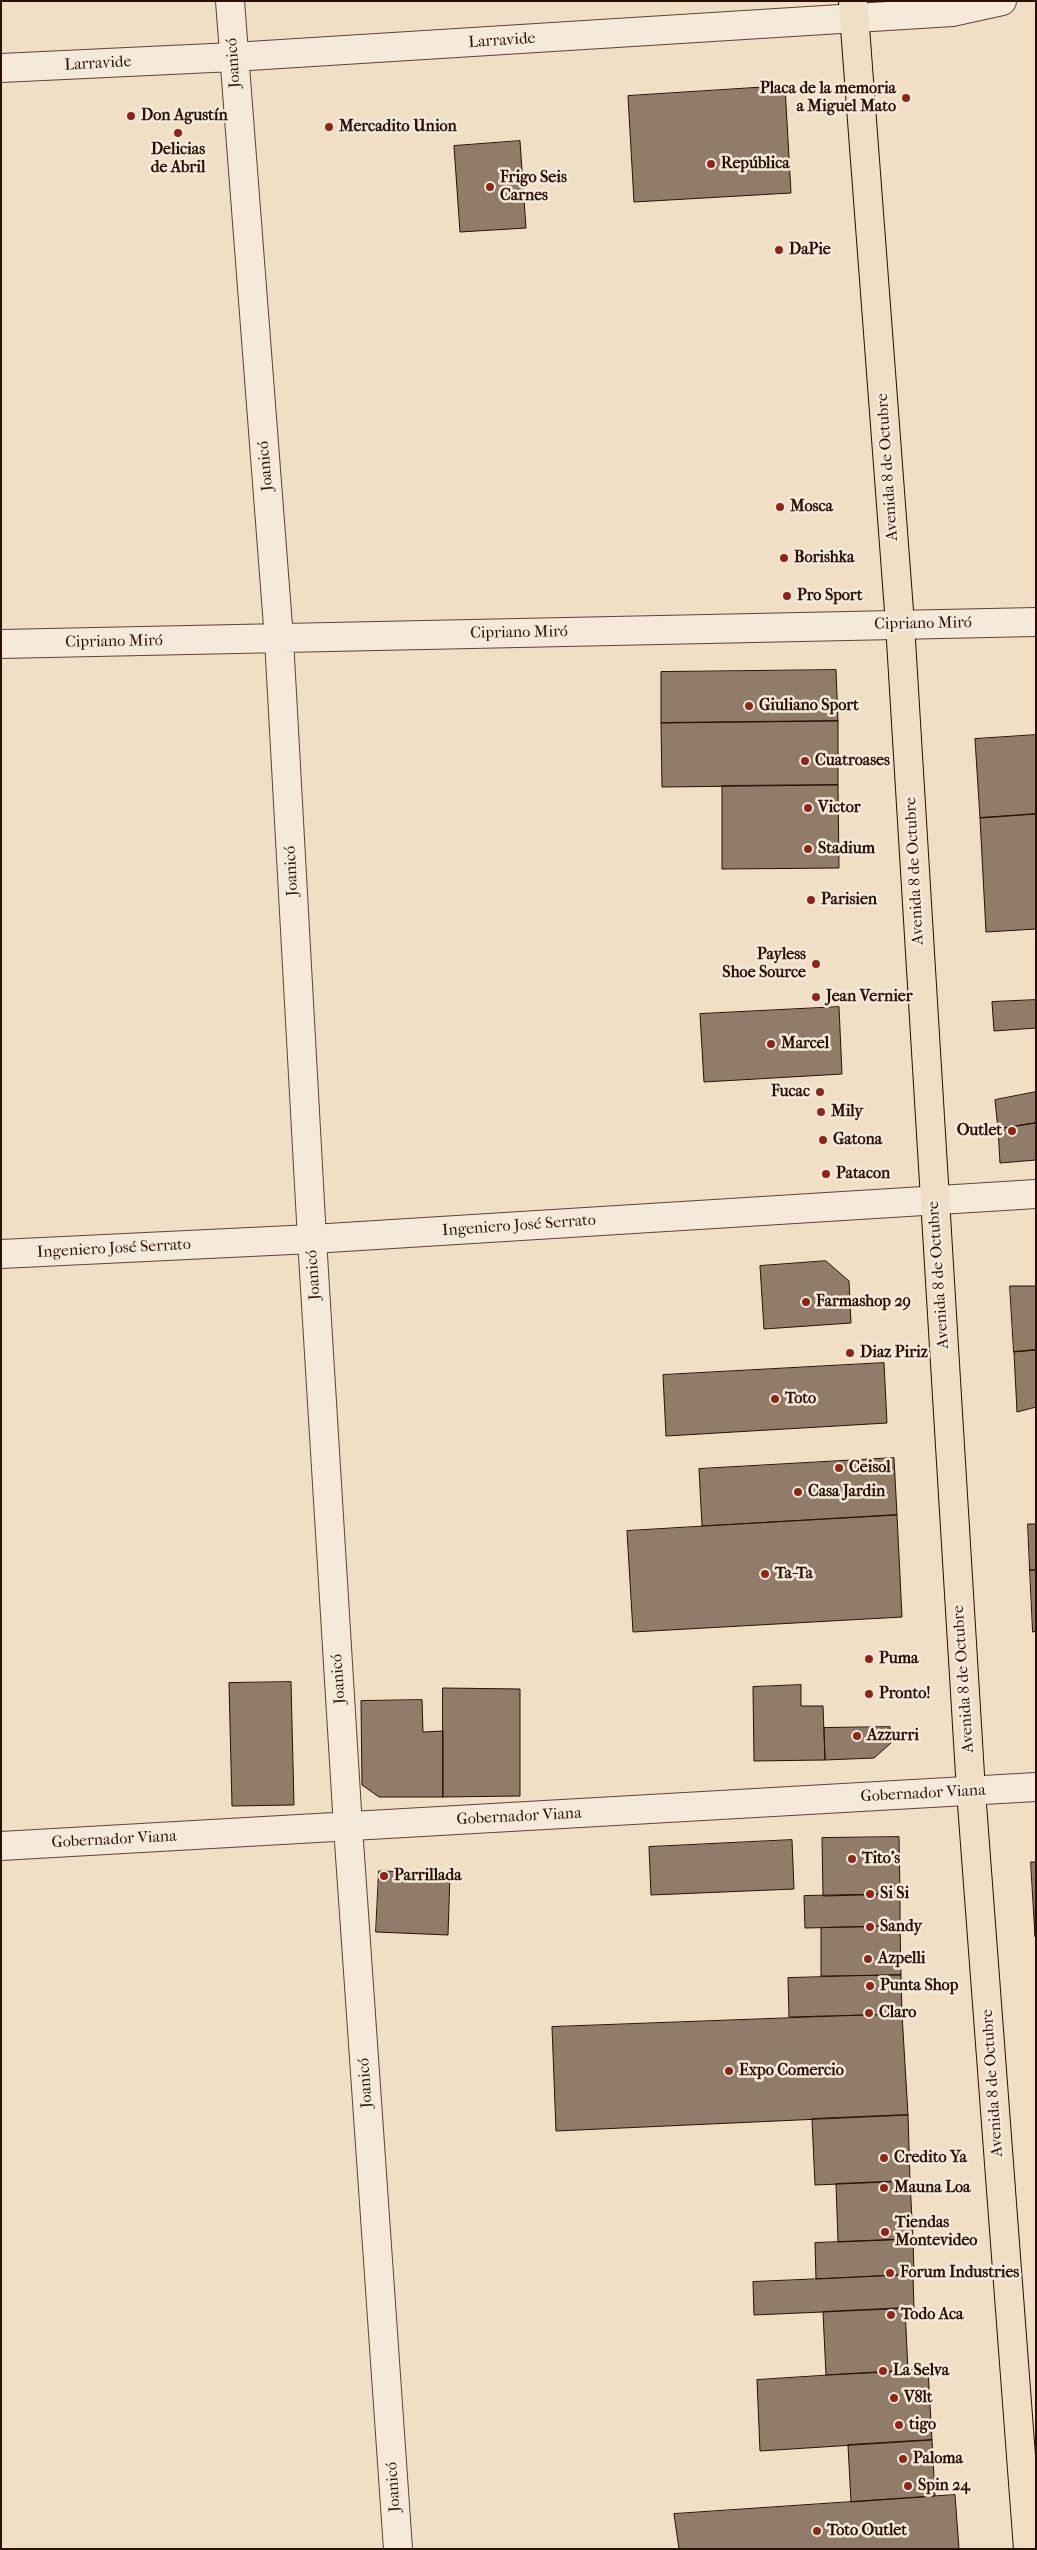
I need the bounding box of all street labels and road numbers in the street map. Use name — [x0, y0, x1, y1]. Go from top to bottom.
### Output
street label: Larravide — [468, 29, 536, 53]
street label: Joanicó — [223, 37, 245, 89]
street label: Larravide — [64, 53, 132, 75]
street label: Avenida 8 de Octubre — [873, 393, 903, 541]
street label: Joanicó — [254, 440, 278, 492]
street label: Cipriano Miró — [874, 614, 972, 634]
street label: Cipriano Miró — [470, 623, 568, 643]
street label: Cipriano Miró — [65, 632, 163, 652]
street label: Avenida 8 de Octubre — [902, 797, 928, 945]
street label: Joanicó — [281, 845, 303, 897]
street label: Avenida 8 de Octubre — [924, 1201, 954, 1349]
street label: Ingeniero José Serrato — [441, 1211, 597, 1241]
street label: Ingeniero José Serrato — [37, 1235, 191, 1263]
street label: Joanicó — [303, 1249, 325, 1301]
street label: Avenida 8 de Octubre — [949, 1605, 979, 1753]
street label: Joanicó — [328, 1653, 350, 1705]
street label: Gobernador Viana — [860, 1781, 986, 1807]
street label: Gobernador Viana — [456, 1804, 582, 1830]
street label: Gobernador Viana — [51, 1827, 177, 1853]
street label: Avenida 8 de Octubre — [978, 2009, 1008, 2157]
street label: Joanicó — [355, 2057, 377, 2109]
street label: Joanicó — [383, 2461, 405, 2513]

